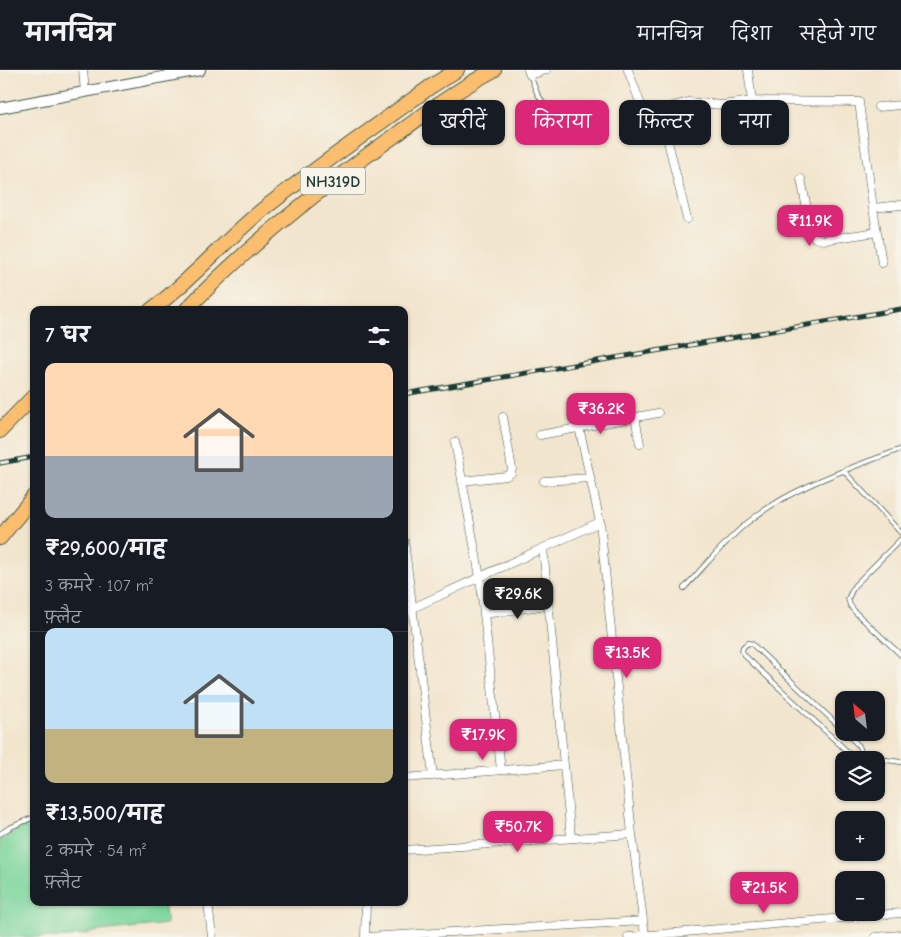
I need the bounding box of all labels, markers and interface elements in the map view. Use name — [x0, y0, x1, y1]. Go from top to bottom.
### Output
text: मानचित्र — [25, 19, 114, 47]
text: मानचित्र — [637, 24, 703, 45]
text: दिशा — [731, 24, 772, 45]
text: सहेजे गए — [800, 24, 876, 45]
chip: खरीदें — [422, 100, 505, 145]
chip: किराया — [515, 100, 609, 145]
chip: फ़िल्टर — [619, 100, 711, 145]
chip: नया — [721, 100, 789, 145]
road number: NH319D — [300, 168, 366, 194]
pin: ₹11.9K — [769, 204, 851, 247]
text: ₹11.9K — [788, 212, 832, 230]
icon: filters — [365, 322, 393, 350]
text: 7 घर — [45, 323, 90, 347]
pin: ₹36.2K — [560, 392, 642, 435]
icon: home — [174, 395, 264, 485]
text: ₹36.2K — [577, 400, 625, 418]
text: ₹29,600/माह — [45, 536, 166, 560]
text: 3 कमरे · 107 m² — [45, 577, 153, 595]
pin: ₹29.6K — [477, 578, 559, 620]
text: ₹29.6K — [494, 585, 542, 603]
text: फ़्लैट — [45, 609, 81, 627]
pin: ₹13.5K — [586, 636, 668, 679]
text: ₹13.5K — [604, 644, 650, 662]
icon: home — [174, 661, 264, 751]
north arrow — [835, 691, 885, 741]
map controls — [835, 691, 885, 921]
pin: ₹17.9K — [442, 718, 524, 761]
text: ₹17.9K — [461, 726, 505, 744]
button: layers — [835, 751, 885, 801]
text: ₹13,500/माह — [45, 801, 163, 825]
pin: ₹50.7K — [477, 810, 559, 853]
button: + — [835, 811, 885, 861]
text: ₹50.7K — [494, 818, 542, 836]
text: 2 कमरे · 54 m² — [45, 842, 146, 860]
button: − — [835, 871, 885, 921]
pin: ₹21.5K — [723, 872, 805, 914]
text: फ़्लैट — [45, 874, 81, 892]
text: ₹21.5K — [741, 879, 787, 897]

